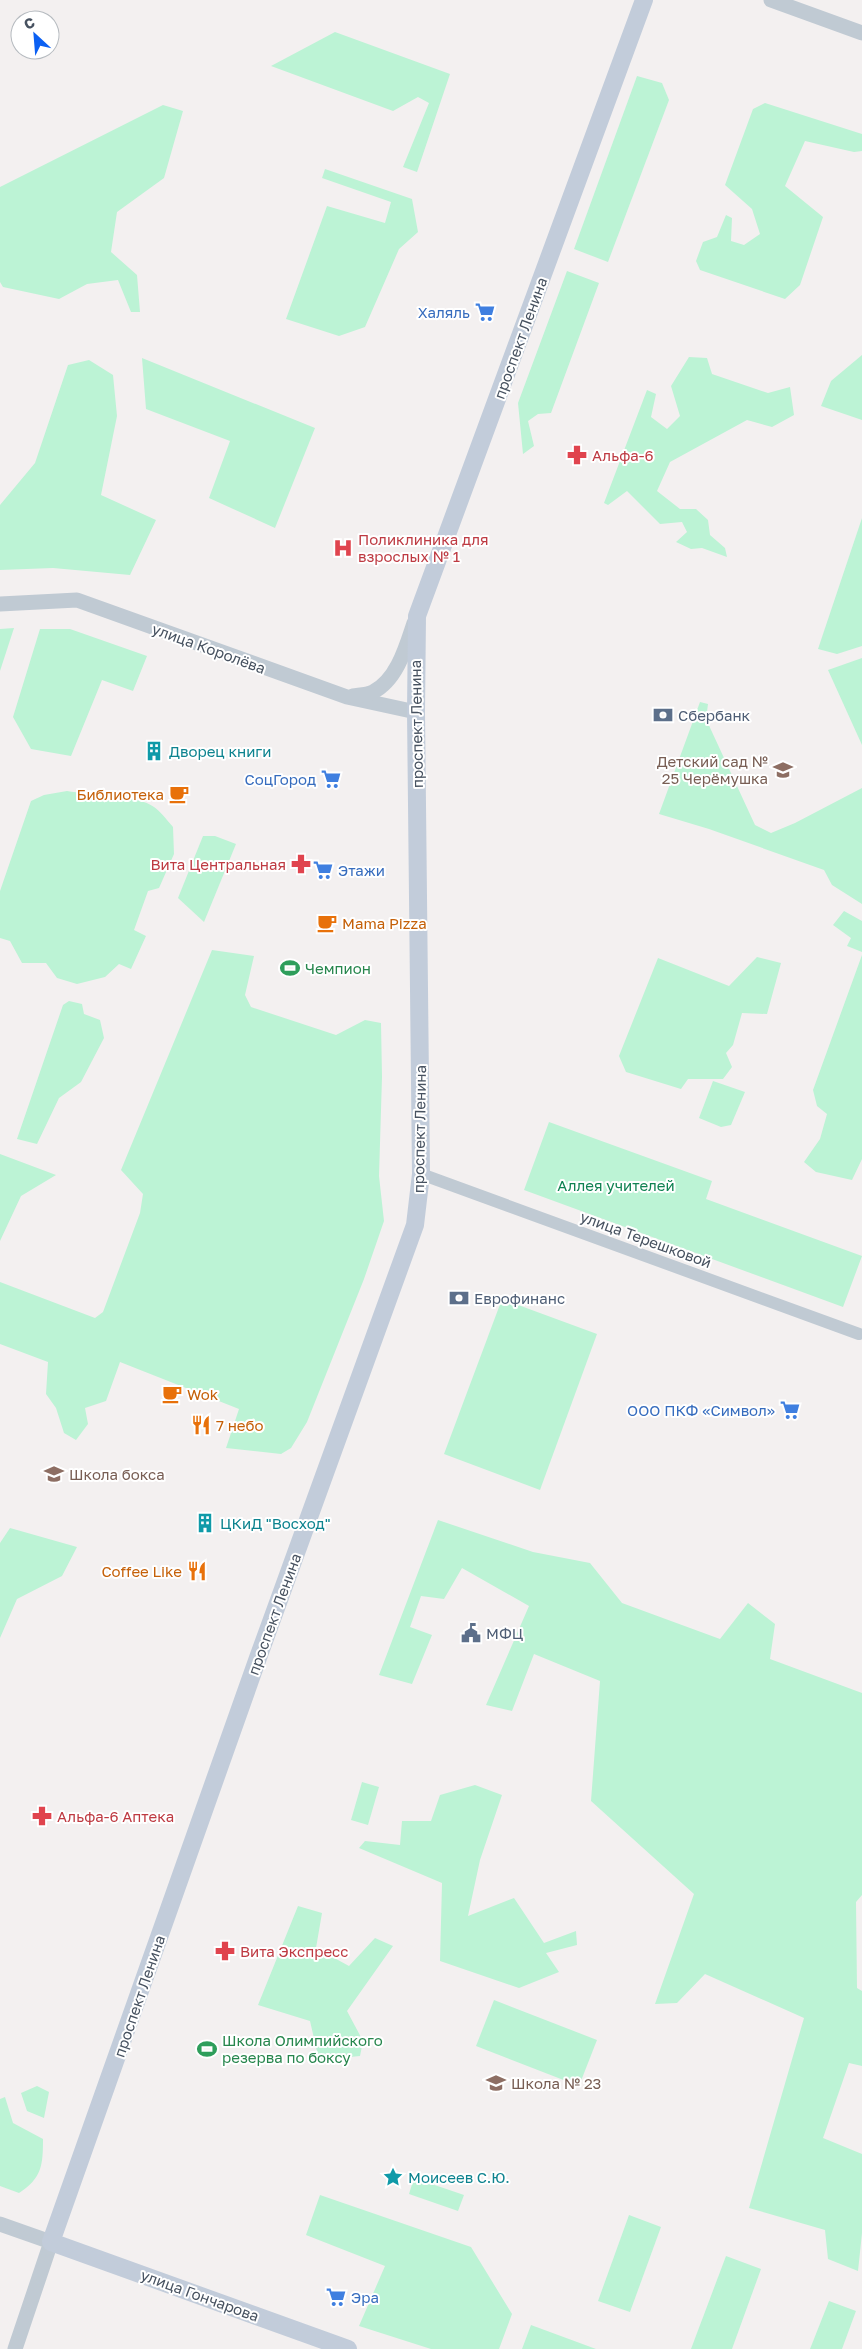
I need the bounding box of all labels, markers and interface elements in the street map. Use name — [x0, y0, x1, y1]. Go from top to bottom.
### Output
north arrow — [10, 10, 60, 60]
text: С — [21, 13, 37, 33]
street label: проспект Ленина — [490, 275, 550, 401]
supermarket icon: Халяль — [474, 301, 496, 323]
place label: Халяль — [418, 303, 470, 321]
pharmacy icon: Альфа-6 — [566, 444, 588, 466]
place label: Альфа-6 — [592, 446, 654, 464]
place label: Поликлиника для взрослых № 1 — [358, 530, 489, 565]
hospital icon: Поликлиника для взрослых № 1 — [332, 537, 354, 559]
street label: улица Королёва — [150, 619, 268, 677]
street label: проспект Ленина — [406, 660, 426, 788]
bank icon: Сбербанк — [652, 704, 674, 726]
place label: Сбербанк — [678, 706, 751, 724]
building icon: Дворец книги — [143, 740, 165, 762]
place label: Дворец книги — [169, 742, 271, 760]
place label: Детский сад № 25 Черёмушка — [657, 752, 768, 787]
school or university icon: Детский сад № 25 Черёмушка — [772, 759, 794, 781]
supermarket icon: СоцГород — [320, 768, 342, 790]
place label: СоцГород — [245, 770, 316, 788]
cafe icon: Библиотека — [168, 783, 190, 805]
place label: Библиотека — [76, 785, 164, 803]
pharmacy icon: Вита Центральная — [290, 853, 312, 875]
place label: Вита Центральная — [150, 855, 286, 873]
supermarket icon: Этажи — [312, 859, 334, 881]
place label: Этажи — [338, 861, 385, 879]
cafe icon: Mama Pizza — [316, 912, 338, 934]
place label: Mama Pizza — [342, 914, 427, 932]
sports icon: Чемпион — [279, 957, 301, 979]
place label: Чемпион — [305, 959, 371, 977]
street label: проспект Ленина — [409, 1065, 429, 1193]
park label: Аллея учителей — [557, 1176, 675, 1194]
street label: улица Терешковой — [578, 1207, 714, 1271]
bank icon: Еврофинанс — [448, 1287, 470, 1309]
place label: Еврофинанс — [474, 1289, 565, 1307]
cafe icon: Wok — [161, 1383, 183, 1405]
place label: Wok — [187, 1385, 219, 1403]
supermarket icon: ООО ПКФ «Символ» — [779, 1399, 801, 1421]
place label: ООО ПКФ «Символ» — [627, 1401, 775, 1419]
restaurant icon: 7 небо — [190, 1414, 212, 1436]
place label: 7 небо — [216, 1416, 263, 1434]
school or university icon: Школа бокса — [43, 1463, 65, 1485]
place label: Школа бокса — [69, 1465, 165, 1483]
building icon: ЦКиД "Восход" — [194, 1512, 216, 1534]
place label: ЦКиД "Восход" — [220, 1514, 330, 1532]
street label: проспект Ленина — [244, 1551, 304, 1677]
restaurant icon: Coffee Like — [186, 1560, 208, 1582]
place label: Coffee Like — [101, 1562, 182, 1580]
public building icon: МФЦ — [460, 1622, 482, 1644]
place label: МФЦ — [486, 1624, 524, 1642]
pharmacy icon: Альфа-6 Аптека — [31, 1805, 53, 1827]
place label: Альфа-6 Аптека — [57, 1807, 174, 1825]
street label: проспект Ленина — [110, 1932, 168, 2060]
pharmacy icon: Вита Экспресс — [214, 1940, 236, 1962]
place label: Вита Экспресс — [240, 1942, 348, 1960]
place label: Школа Олимпийского резерва по боксу — [222, 2031, 383, 2066]
sports icon: Школа Олимпийского резерва по боксу — [196, 2038, 218, 2060]
school or university icon: Школа № 23 — [485, 2072, 507, 2094]
place label: Школа № 23 — [511, 2074, 601, 2092]
place icon: Моисеев С.Ю. — [382, 2166, 404, 2188]
place label: Моисеев С.Ю. — [408, 2168, 510, 2186]
street label: улица Гончарова — [138, 2265, 262, 2325]
supermarket icon: Эра — [325, 2286, 347, 2308]
place label: Эра — [351, 2288, 379, 2306]

